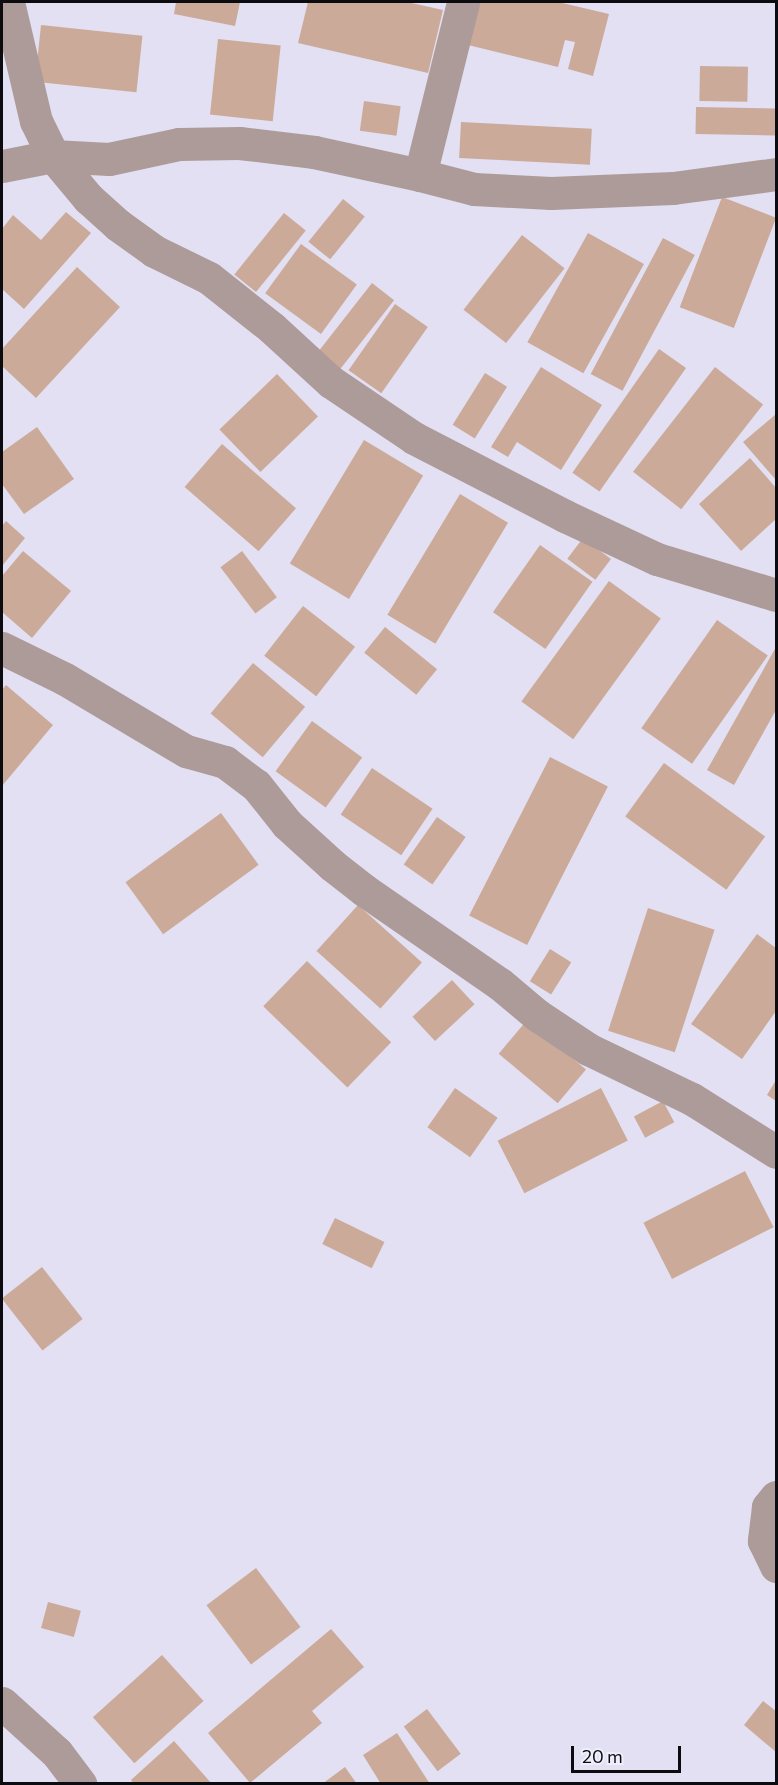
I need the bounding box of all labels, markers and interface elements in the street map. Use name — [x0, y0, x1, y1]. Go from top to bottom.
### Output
scale bar — [574, 1734, 684, 1772]
text: 20 m — [582, 1745, 623, 1767]

